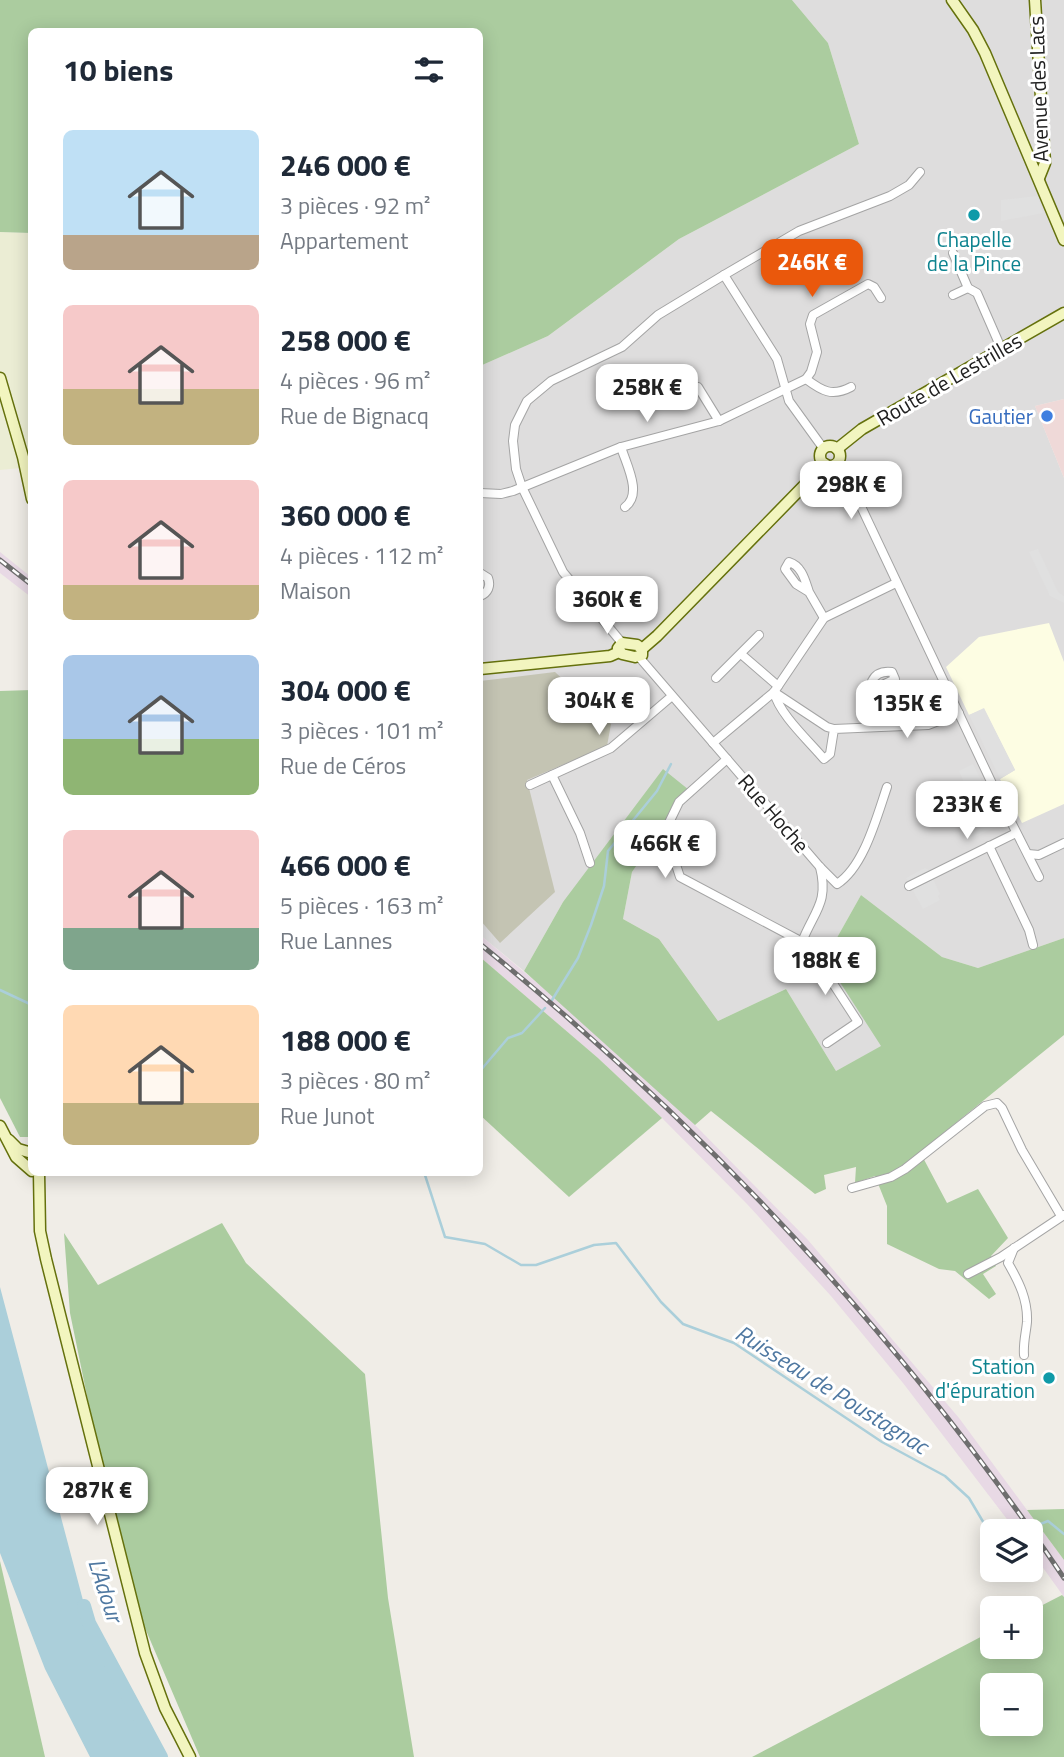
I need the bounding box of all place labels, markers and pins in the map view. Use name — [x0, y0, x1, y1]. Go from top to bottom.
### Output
marker: Chapelle de la Pince — [966, 207, 982, 223]
place label: Chapelle de la Pince — [927, 223, 1021, 279]
pin: 246K € — [755, 240, 869, 299]
pin: 258K € — [590, 364, 704, 424]
place label: Gautier — [969, 400, 1033, 432]
marker: Gautier — [1039, 408, 1055, 424]
pin: 298K € — [794, 462, 908, 521]
pin: 360K € — [550, 576, 664, 636]
pin: 304K € — [542, 678, 656, 737]
pin: 135K € — [850, 680, 964, 740]
pin: 233K € — [910, 782, 1024, 841]
pin: 466K € — [608, 820, 722, 880]
pin: 188K € — [768, 937, 882, 997]
place label: Station d'épuration — [935, 1350, 1035, 1406]
marker: Station d'épuration — [1041, 1370, 1057, 1386]
pin: 287K € — [40, 1468, 154, 1527]

